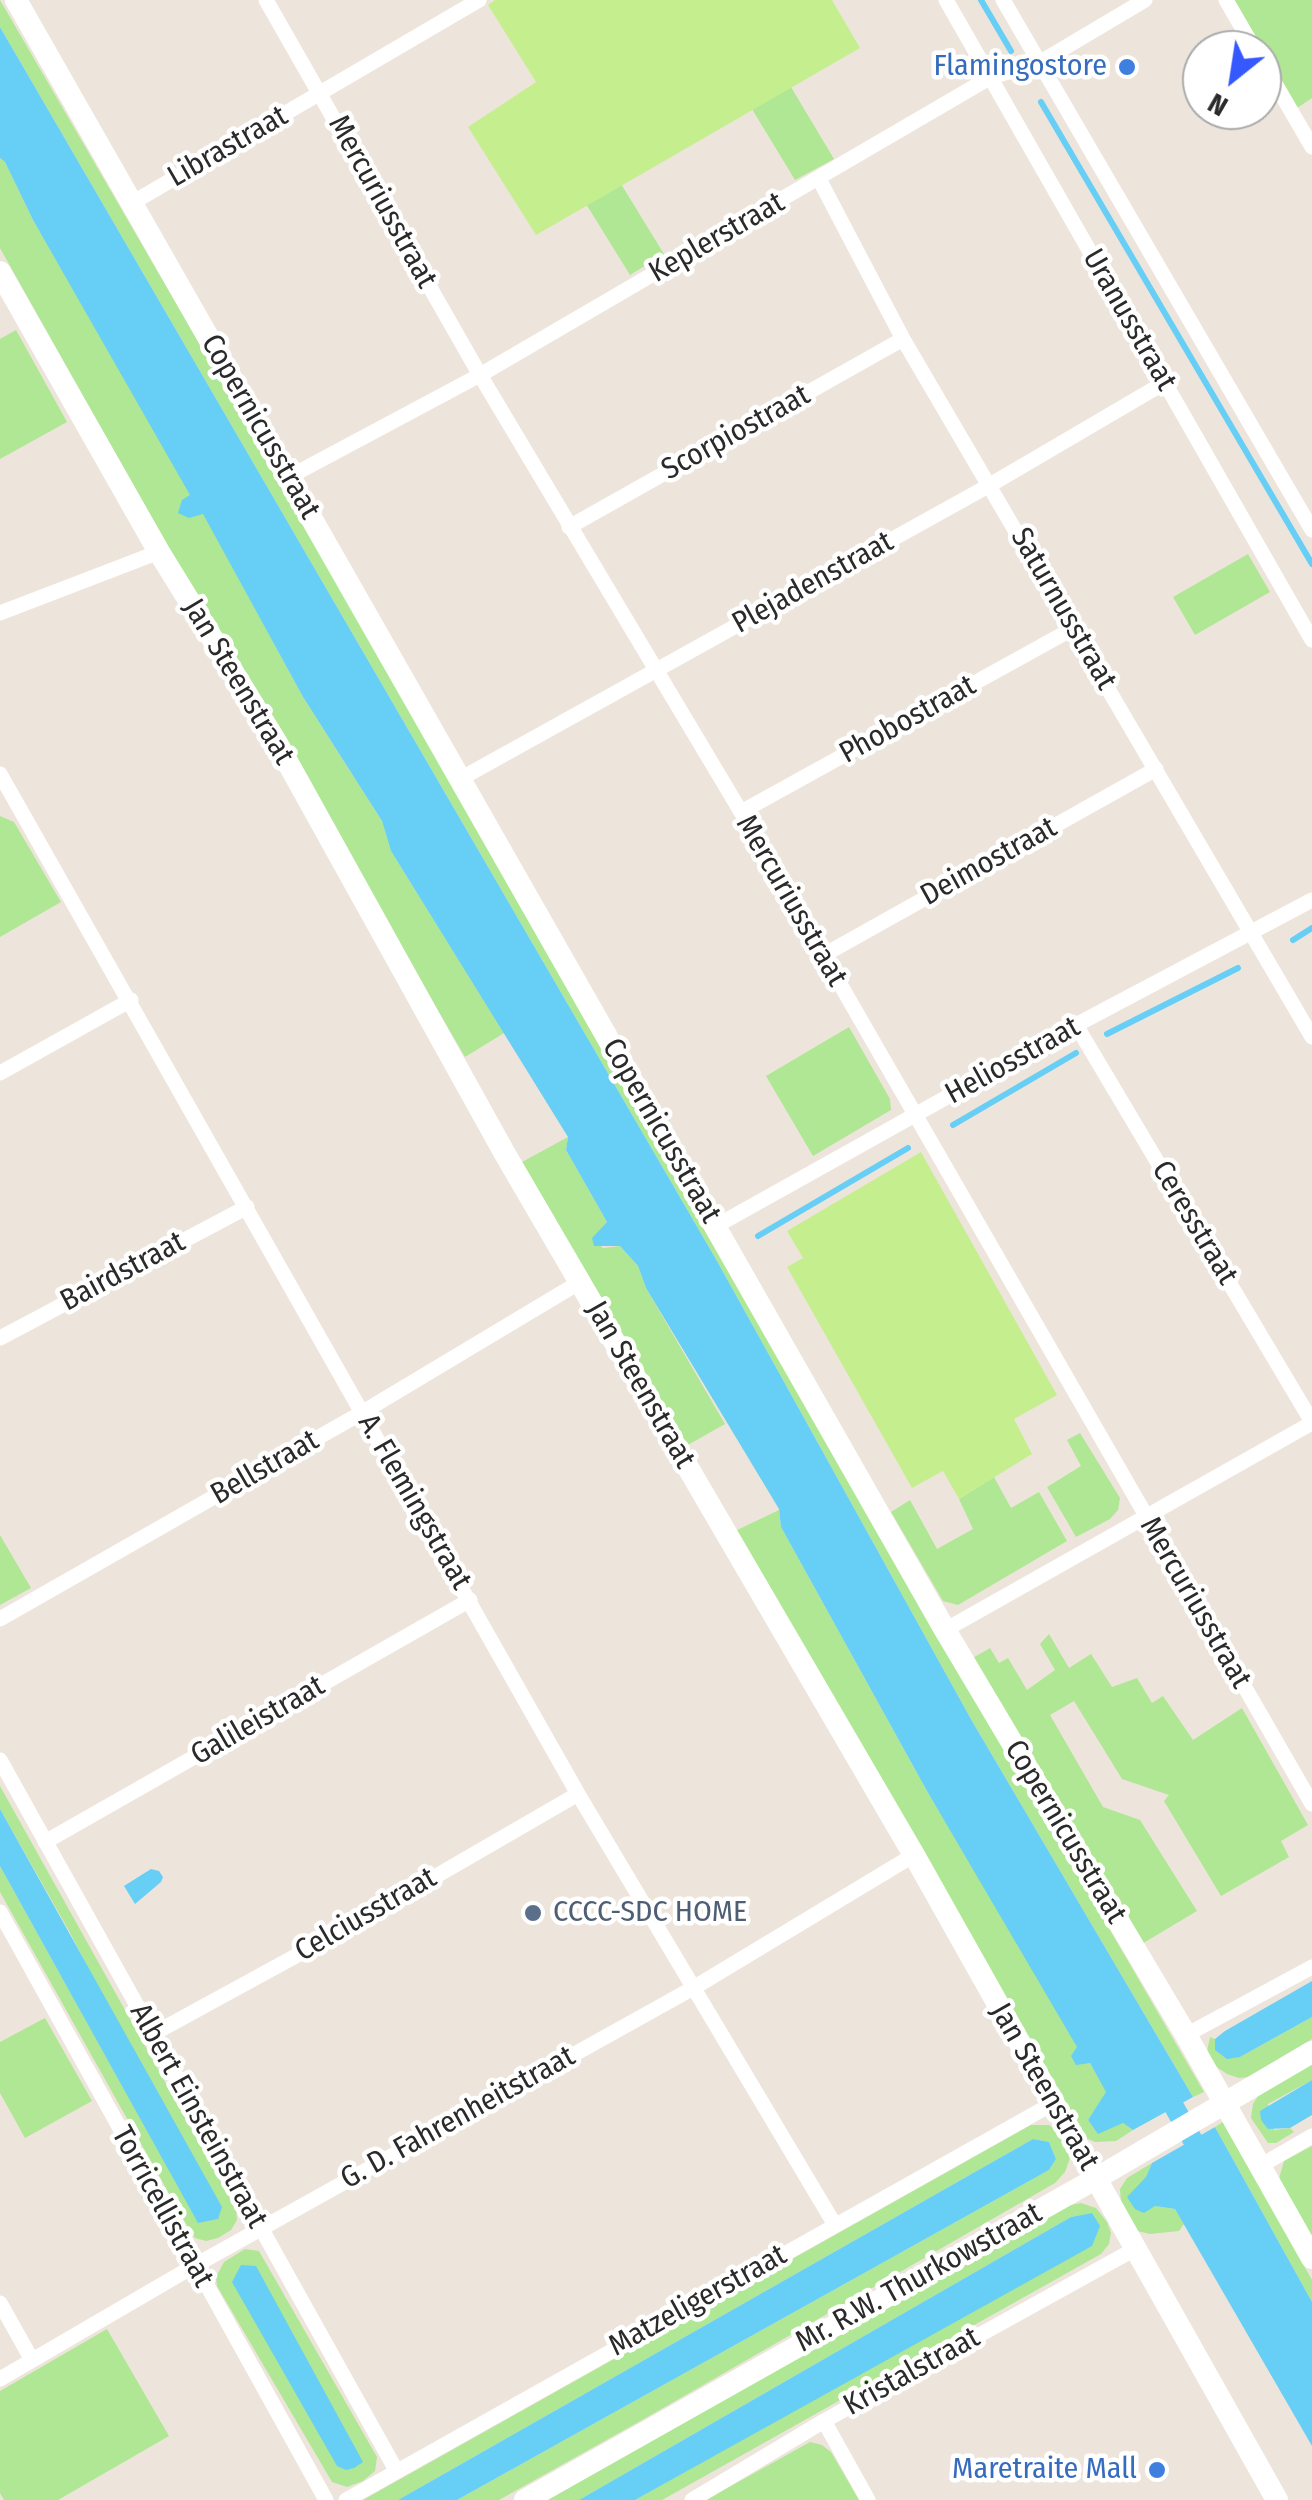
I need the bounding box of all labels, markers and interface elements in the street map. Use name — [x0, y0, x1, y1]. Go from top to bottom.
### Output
north arrow — [1182, 30, 1282, 130]
place label: Flamingostore — [933, 49, 1107, 85]
marker: Flamingostore — [1116, 56, 1138, 78]
text: N — [1202, 86, 1233, 123]
street label: Librastraat — [162, 98, 294, 196]
street label: Mercuriusstraat — [320, 110, 444, 294]
street label: Keplerstraat — [643, 185, 791, 291]
street label: Uranusstraat — [1074, 243, 1184, 397]
street label: Copernicusstraat — [193, 328, 327, 526]
street label: Scorpiostraat — [656, 378, 816, 488]
street label: Saturnusstraat — [1002, 522, 1124, 696]
street label: Plejadenstraat — [726, 524, 900, 642]
street label: Jan Steenstraat — [175, 593, 301, 771]
street label: Phobostraat — [834, 668, 982, 772]
street label: Mercuriusstraat — [728, 809, 854, 993]
street label: Deimostraat — [915, 810, 1063, 914]
street label: Heliosstraat — [940, 1009, 1086, 1113]
street label: Copernicusstraat — [594, 1032, 728, 1230]
street label: Ceresstraat — [1143, 1155, 1245, 1291]
street label: Bairdstraat — [55, 1224, 191, 1320]
street label: Jan Steenstraat — [578, 1295, 702, 1475]
street label: A. Flemingstraat — [349, 1408, 479, 1596]
street label: Bellstraat — [205, 1423, 325, 1513]
street label: Mercuriusstraat — [1132, 1511, 1258, 1695]
street label: Galileistraat — [185, 1668, 331, 1774]
street label: Copernicusstraat — [996, 1734, 1134, 1930]
street label: Celciusstraat — [289, 1860, 443, 1970]
place label: CCCC-SDC HOME — [553, 1895, 747, 1931]
marker: CCCC-SDC HOME — [522, 1902, 544, 1924]
street label: Jan Steenstraat — [982, 1997, 1106, 2177]
street label: Albert Einsteinstraat — [121, 1998, 275, 2234]
street label: G. D. Fahrenheitstraat — [335, 2039, 581, 2197]
street label: Torricellistraat — [103, 2120, 221, 2294]
street label: Mr. R.W. Thurkowstraat — [790, 2195, 1048, 2361]
street label: Matzeligerstraat — [603, 2237, 793, 2365]
street label: Kristalstraat — [838, 2320, 986, 2424]
place label: Maretraite Mall — [952, 2452, 1137, 2488]
marker: Maretraite Mall — [1146, 2459, 1168, 2481]

